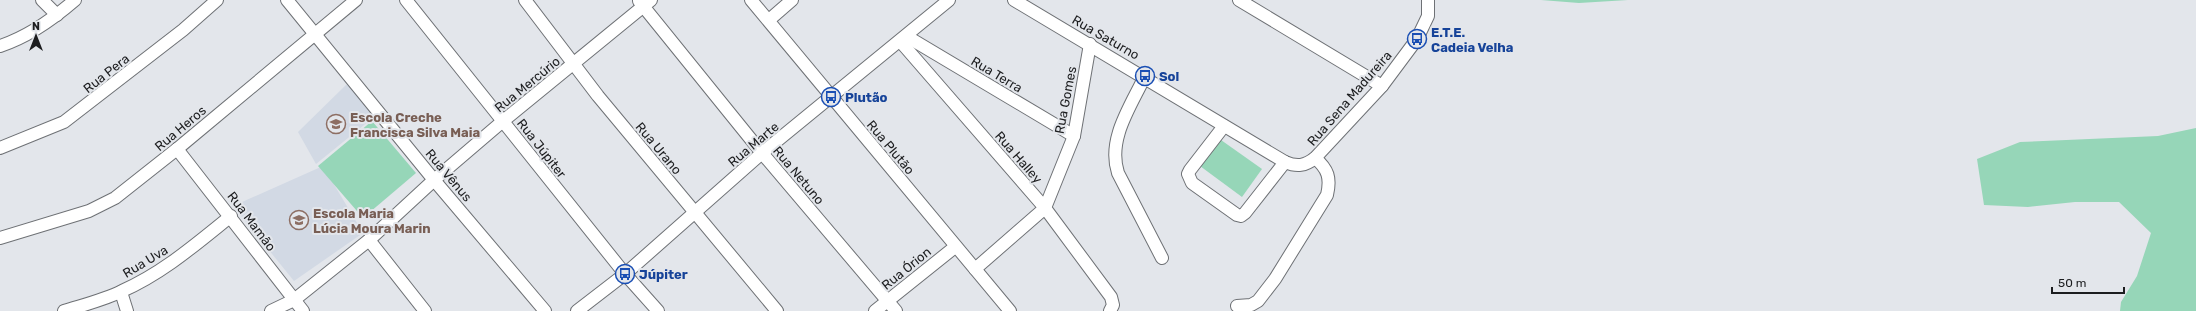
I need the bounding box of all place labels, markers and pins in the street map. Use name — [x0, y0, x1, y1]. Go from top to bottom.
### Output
place label: E.T.E. Cadeia Velha — [1431, 25, 1513, 55]
bus stop icon: E.T.E. Cadeia Velha — [1406, 28, 1428, 50]
bus stop icon: Sol — [1134, 65, 1156, 87]
place label: Sol — [1159, 69, 1179, 84]
bus stop icon: Plutão — [820, 86, 842, 108]
place label: Plutão — [845, 90, 888, 105]
place label: Escola Creche Francisca Silva Maia — [350, 110, 480, 140]
school or university icon: Escola Creche Francisca Silva Maia — [325, 113, 347, 135]
place label: Escola Maria Lúcia Moura Marin — [313, 206, 431, 236]
school or university icon: Escola Maria Lúcia Moura Marin — [288, 209, 310, 231]
bus stop icon: Júpiter — [614, 263, 636, 285]
place label: Júpiter — [639, 267, 688, 282]

